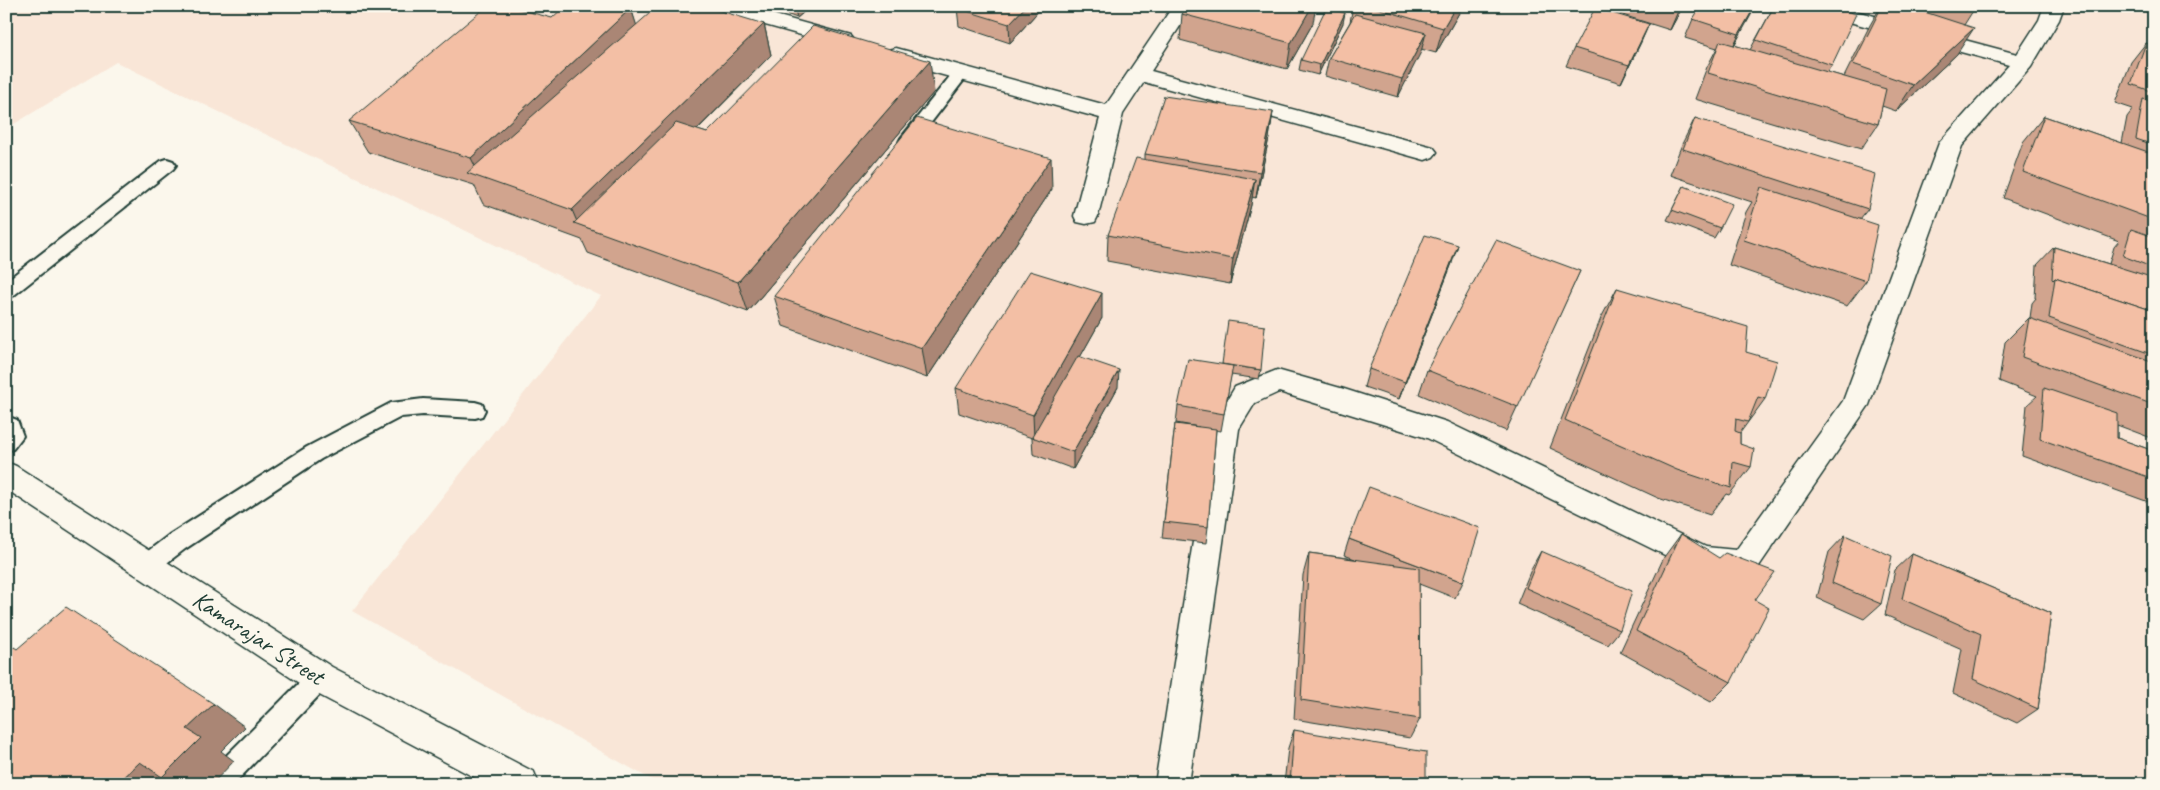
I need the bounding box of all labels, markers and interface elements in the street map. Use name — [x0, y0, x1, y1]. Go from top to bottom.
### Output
street label: Kamarajar Street — [187, 583, 333, 694]

